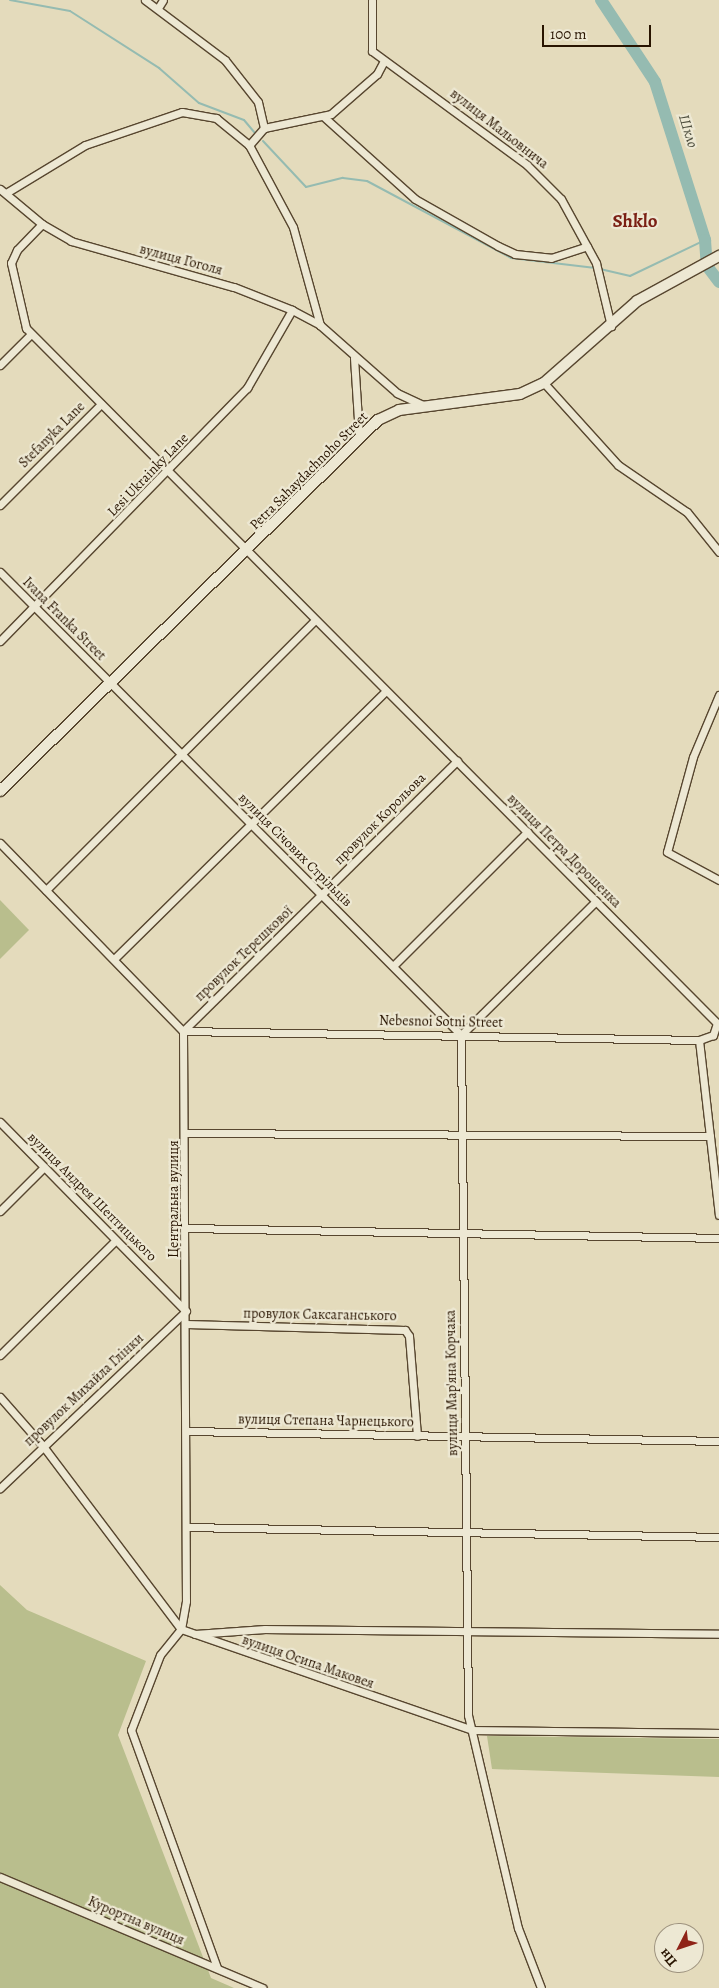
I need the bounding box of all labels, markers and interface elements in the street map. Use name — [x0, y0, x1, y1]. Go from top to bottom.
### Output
scale bar — [544, 15, 653, 47]
text: 100 m — [550, 24, 587, 44]
street label: вулиця Мальовнича — [447, 85, 551, 173]
water label: Шкло — [674, 112, 702, 150]
district label: Shklo — [612, 211, 658, 233]
street label: вулиця Гоголя — [138, 241, 224, 279]
street label: Stefanyka Lane — [15, 398, 89, 472]
street label: Petra Sahaydachnoho Street — [247, 409, 371, 533]
street label: Lesi Ukrainky Lane — [104, 430, 192, 520]
street label: Ivana Franka Street — [19, 574, 109, 664]
street label: провулок Корольова — [331, 770, 429, 868]
street label: вулиця Січових Стрільців — [235, 790, 355, 910]
street label: вулиця Петра Дорошенка — [504, 791, 624, 911]
street label: провулок Терешкової — [192, 903, 296, 1005]
street label: Nebesnoi Sotni Street — [379, 1013, 503, 1031]
street label: вулиця Андрея Шептицького — [24, 1129, 160, 1265]
street label: Центральна вулиця — [166, 1140, 182, 1258]
street label: провулок Саксаганського — [243, 1305, 397, 1325]
street label: вулиця Мар'яна Корчака — [442, 1310, 462, 1456]
street label: провулок Михайла Глінки — [21, 1330, 147, 1450]
street label: вулиця Степана Чарнецького — [238, 1411, 414, 1431]
street label: вулиця Осипа Маковея — [240, 1632, 376, 1692]
street label: Курортна вулиця — [85, 1893, 187, 1949]
north arrow — [654, 1923, 704, 1973]
text: Пн — [655, 1944, 681, 1971]

